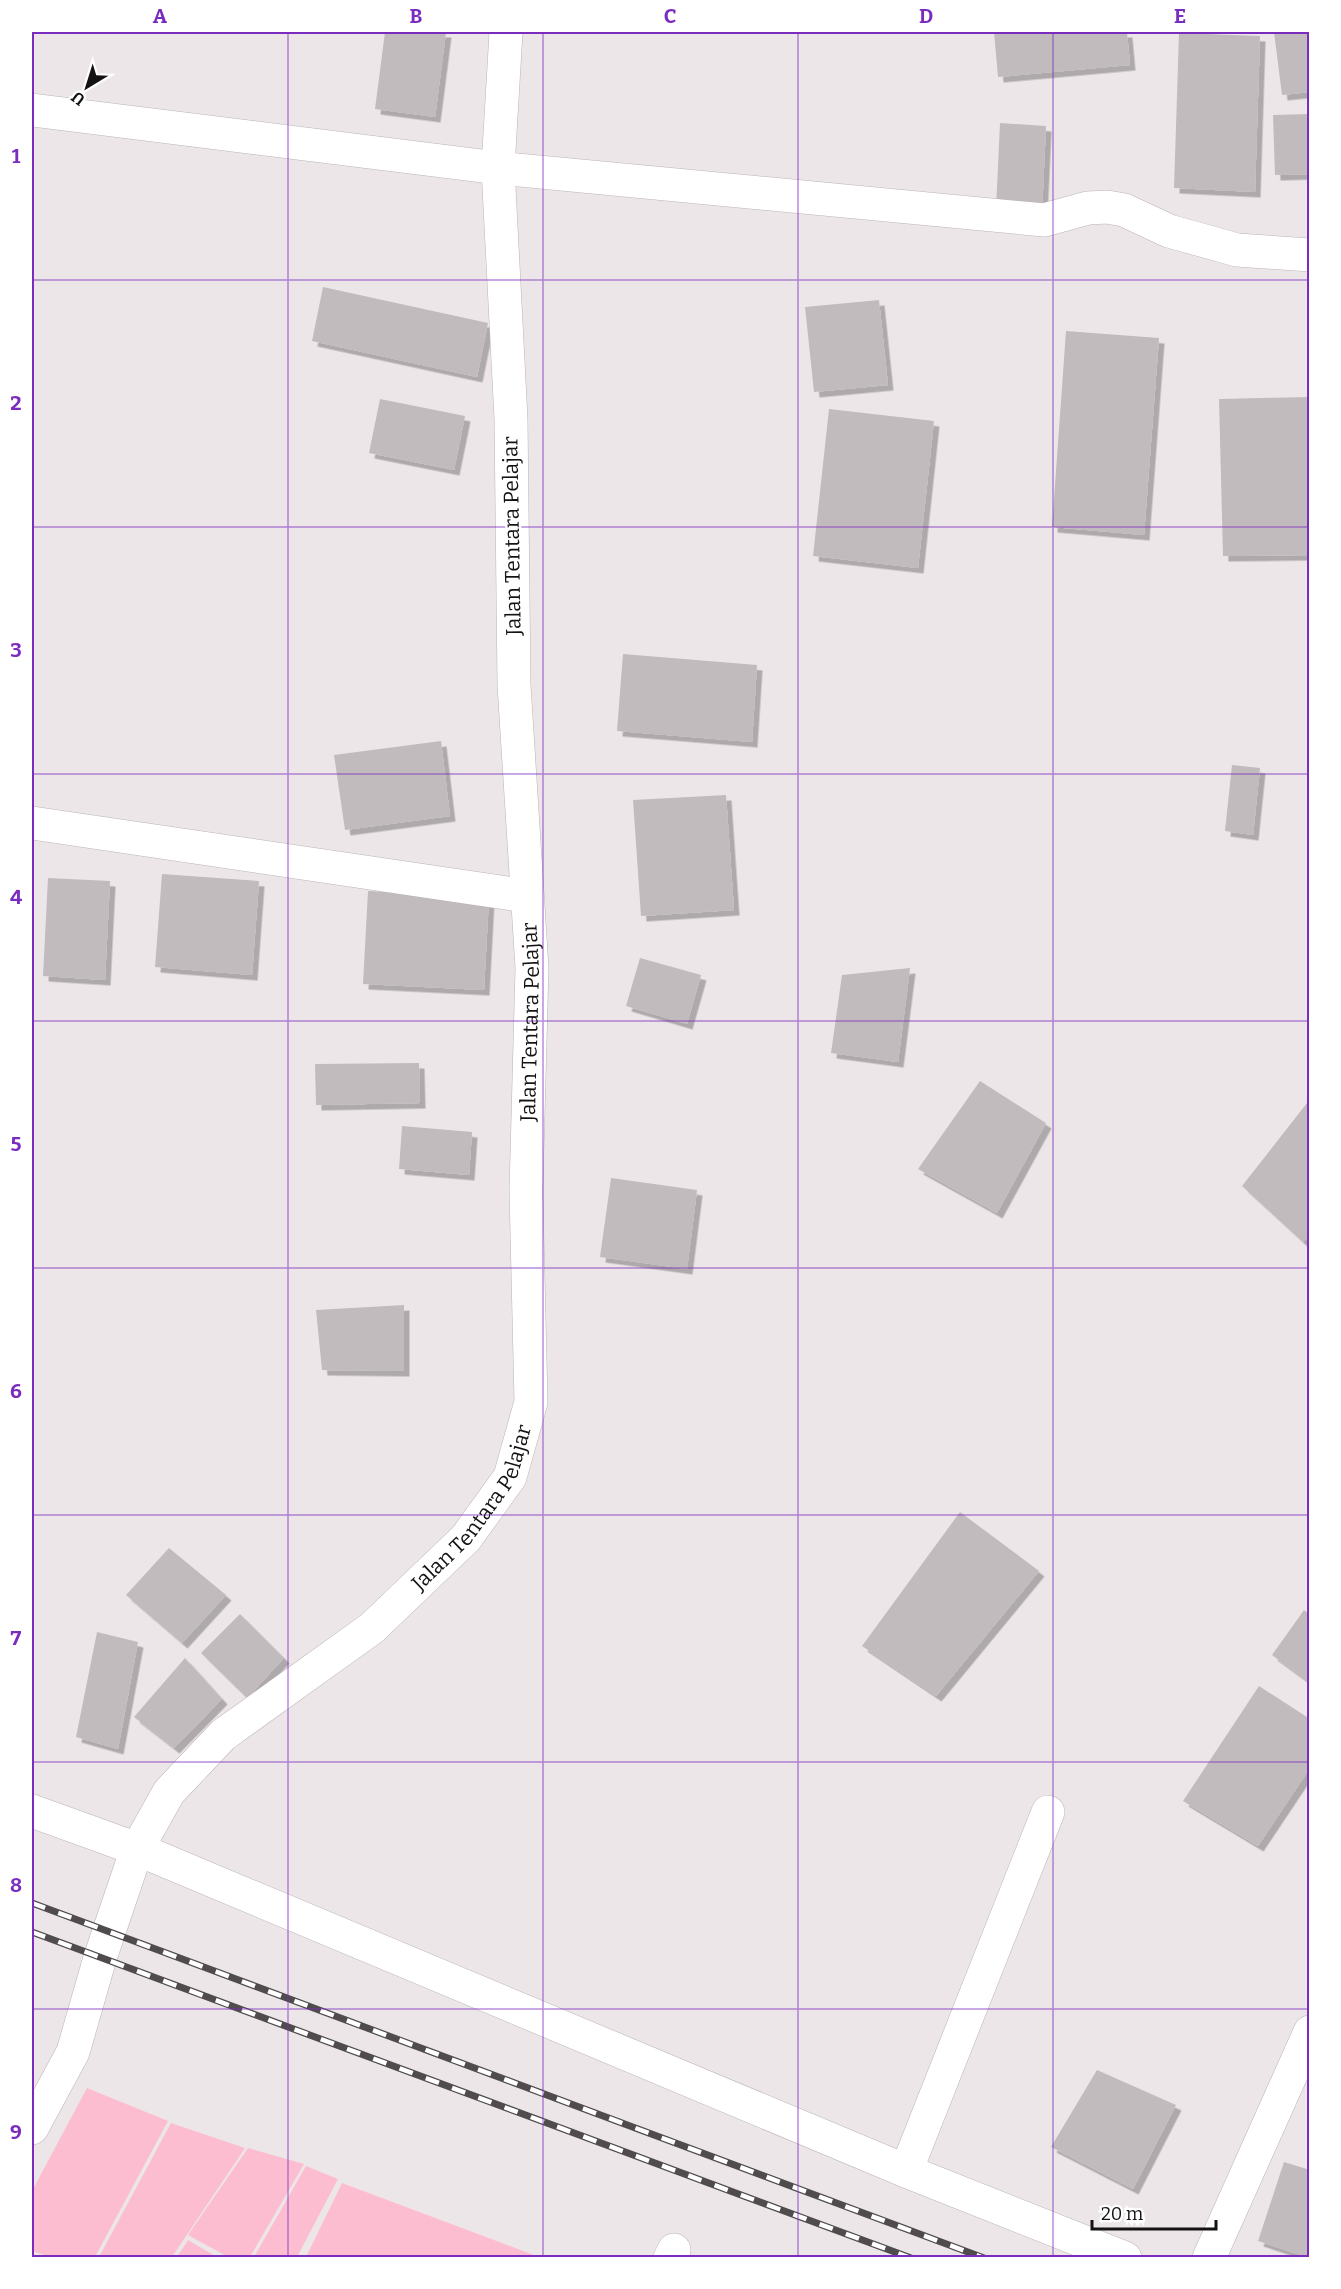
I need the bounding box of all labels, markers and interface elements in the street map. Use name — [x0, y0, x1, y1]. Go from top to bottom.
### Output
text: A — [153, 4, 168, 28]
text: B — [410, 4, 423, 28]
text: C — [664, 4, 676, 28]
text: D — [919, 4, 933, 28]
text: E — [1174, 4, 1186, 28]
north arrow — [57, 57, 117, 117]
text: U — [67, 87, 89, 110]
text: 1 — [12, 144, 21, 168]
text: 2 — [10, 391, 22, 415]
street label: Jalan Tentara Pelajar — [497, 436, 527, 637]
text: 3 — [10, 638, 22, 662]
text: 4 — [10, 885, 22, 909]
street label: Jalan Tentara Pelajar — [515, 921, 545, 1123]
text: 5 — [11, 1132, 22, 1156]
text: 6 — [10, 1379, 22, 1403]
street label: Jalan Tentara Pelajar — [405, 1422, 537, 1597]
text: 7 — [11, 1626, 22, 1650]
text: 8 — [10, 1873, 22, 1897]
text: 9 — [10, 2120, 22, 2144]
scale bar — [1092, 2193, 1216, 2231]
text: 20 m — [1101, 2203, 1143, 2225]

